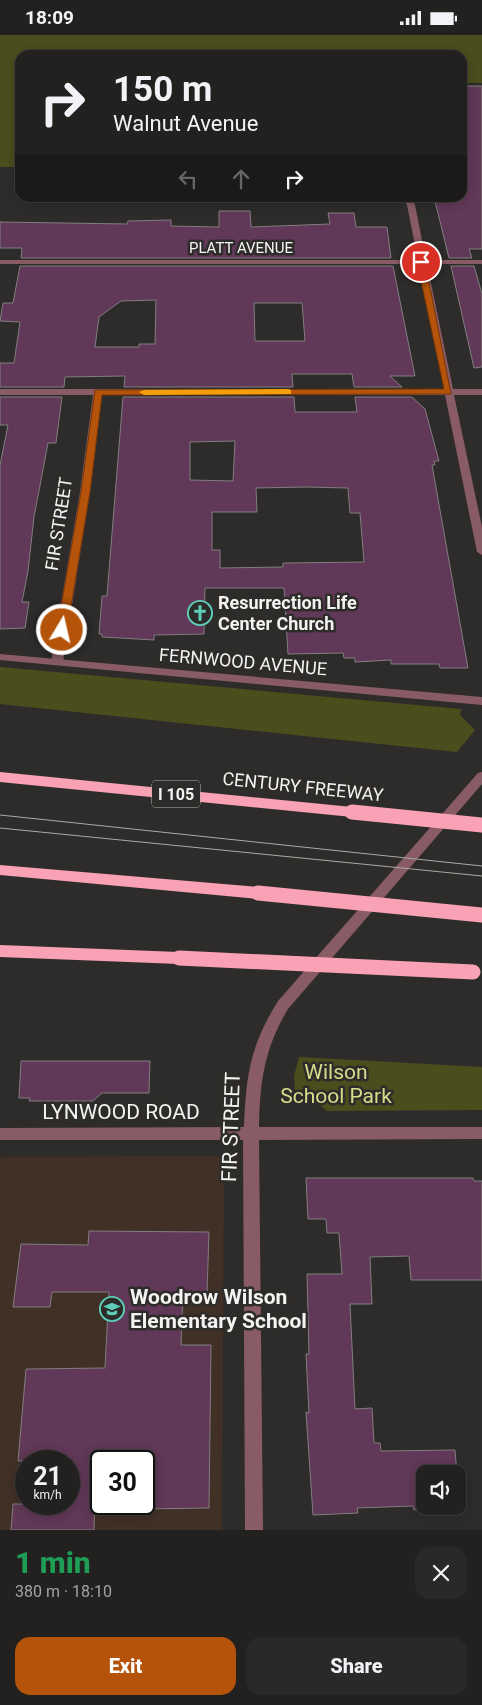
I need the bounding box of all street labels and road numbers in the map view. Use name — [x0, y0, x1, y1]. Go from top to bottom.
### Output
street label: PLATT AVENUE — [189, 239, 294, 257]
street label: FIR STREET — [41, 475, 76, 572]
street label: FERNWOOD AVENUE — [158, 644, 328, 679]
street label: CENTURY FREEWAY — [222, 768, 385, 805]
road number: I 105 — [152, 781, 200, 807]
street label: FIR STREET — [217, 1071, 245, 1182]
street label: LYNWOOD ROAD — [42, 1100, 200, 1124]

